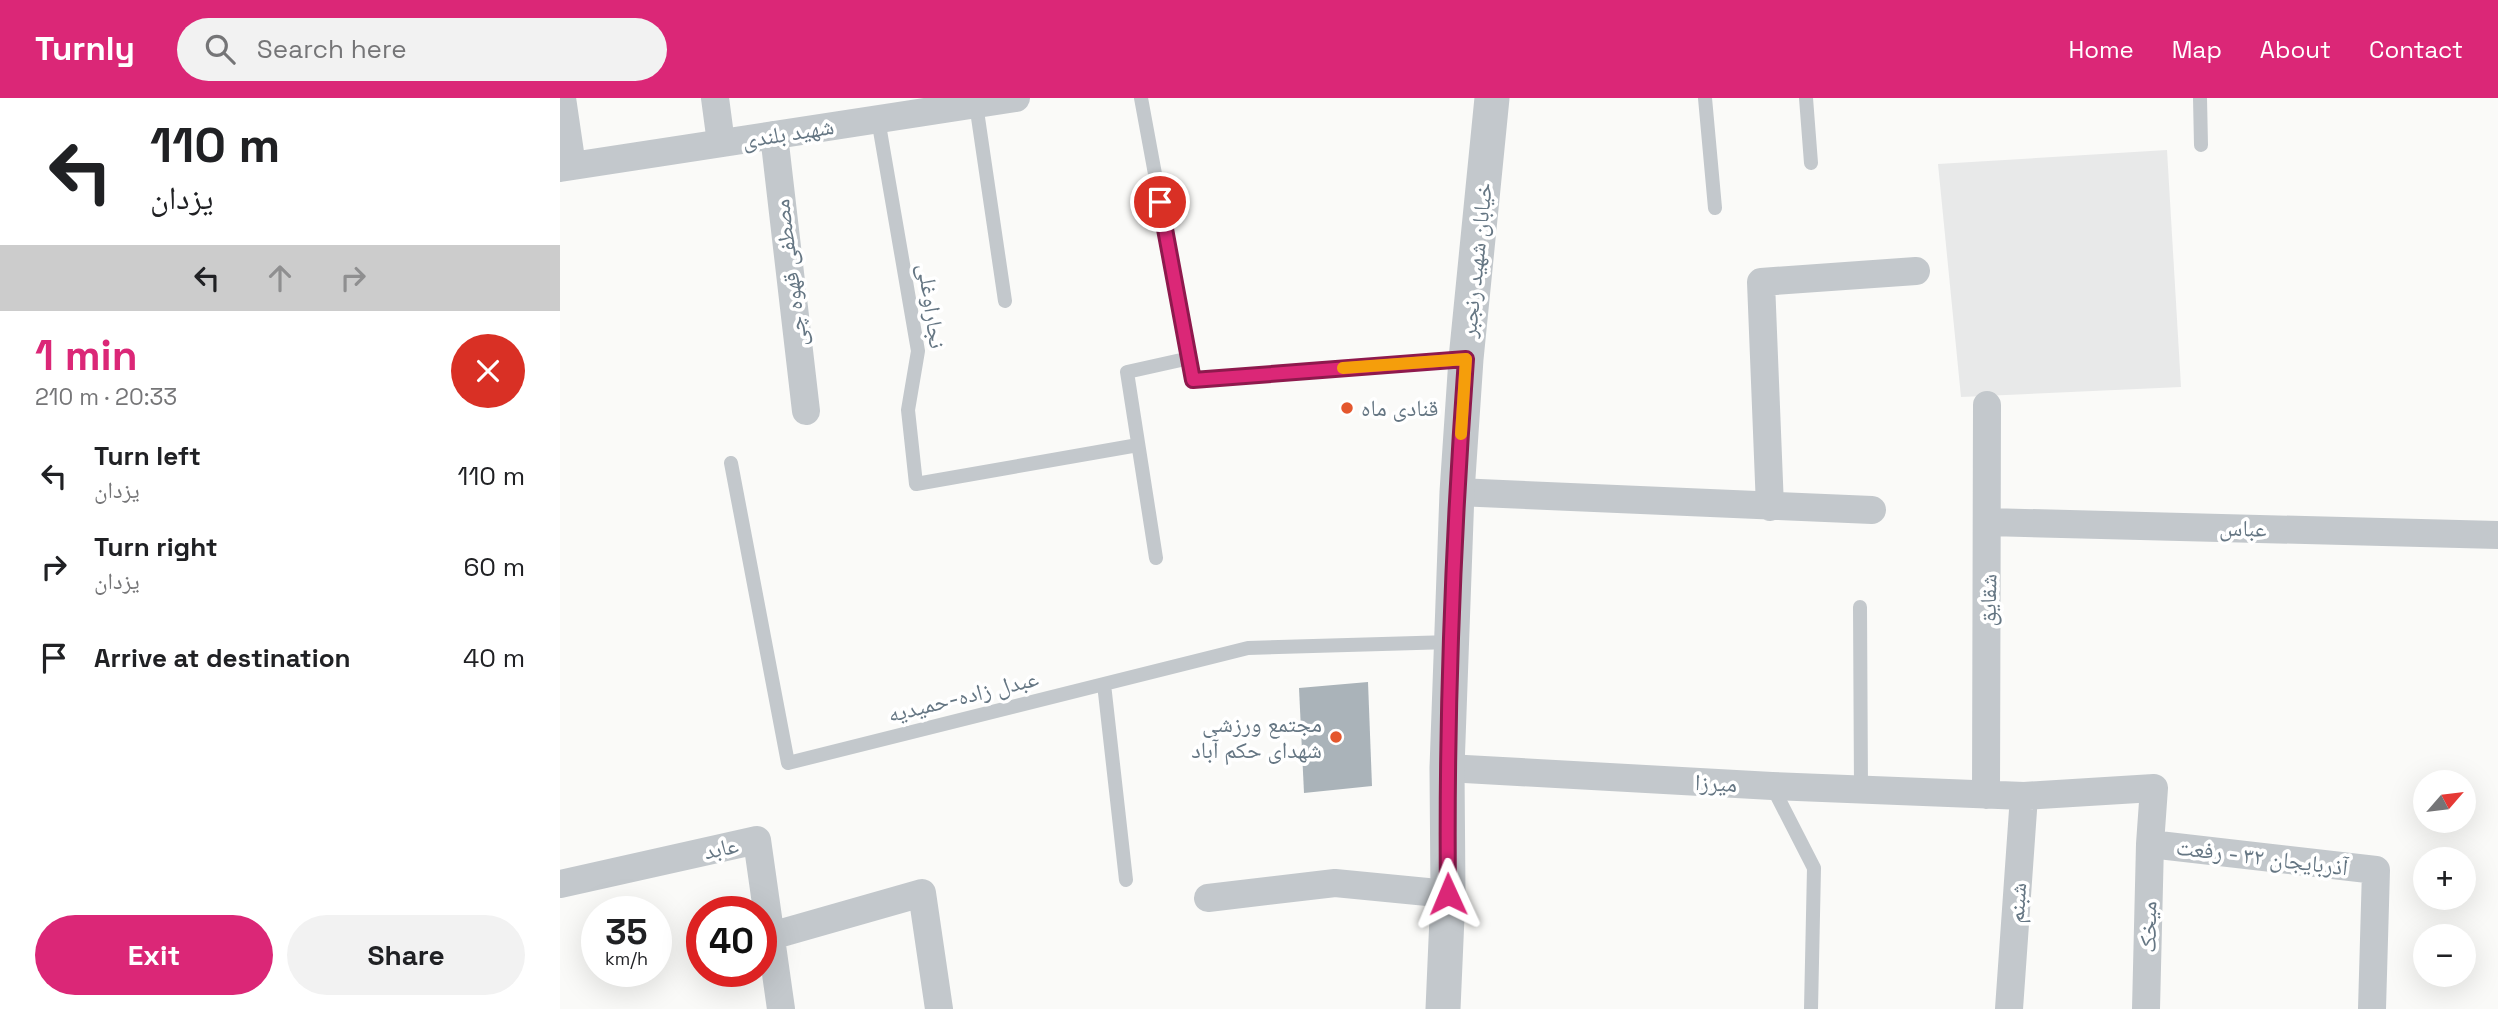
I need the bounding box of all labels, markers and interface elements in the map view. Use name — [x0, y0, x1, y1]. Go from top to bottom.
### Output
search box — [177, 18, 667, 81]
text: Turnly — [35, 28, 135, 70]
icon: search — [201, 30, 239, 68]
text: Search here — [257, 32, 407, 66]
text: Home — [2068, 34, 2134, 65]
text: Map — [2172, 34, 2222, 65]
text: About — [2260, 34, 2331, 65]
text: Contact — [2369, 34, 2463, 65]
street label: شهید بلندی — [740, 111, 836, 155]
text: 110 m — [150, 114, 280, 176]
icon: left — [35, 126, 126, 217]
pin — [1130, 172, 1190, 232]
text: یزدان — [150, 178, 214, 218]
street label: خیابان شهید رنجبر — [1453, 181, 1499, 340]
icon: arrive — [1141, 183, 1179, 221]
street label: مصطفی قهوه چی — [766, 198, 814, 348]
icon: left — [188, 259, 226, 297]
icon: ahead — [261, 259, 299, 297]
icon: right — [334, 259, 372, 297]
street label: نجاراوغلی — [911, 262, 953, 350]
text: 1 min — [35, 329, 138, 382]
button: close — [451, 334, 525, 408]
text: 210 m · 20:33 — [35, 382, 177, 412]
place label: قنادی ماه — [1361, 393, 1439, 423]
marker: قنادی ماه — [1339, 400, 1355, 416]
text: Turn left — [94, 439, 201, 473]
icon: left — [35, 457, 73, 495]
text: 110 m — [458, 459, 525, 493]
text: یزدان — [94, 475, 140, 505]
street label: عباس — [2219, 512, 2268, 544]
text: Turn right — [94, 530, 218, 564]
icon: right — [35, 548, 73, 586]
text: 60 m — [463, 550, 525, 584]
text: یزدان — [94, 566, 140, 596]
street label: شقایق — [1973, 573, 2003, 627]
icon: arrive — [35, 639, 73, 677]
text: Arrive at destination — [94, 641, 351, 675]
text: 40 m — [463, 641, 525, 675]
street label: عبدل زاده-حمیدیه — [885, 663, 1042, 729]
place label: مجتمع ورزشی شهدای حکم آباد — [1191, 709, 1322, 766]
marker: مجتمع ورزشی شهدای حکم آباد — [1328, 729, 1344, 745]
street label: میرزا — [1694, 767, 1738, 799]
north arrow — [2413, 770, 2476, 833]
map controls — [2413, 770, 2476, 987]
street label: عابد — [701, 830, 741, 866]
street label: آذربایجان ۳۲ - رفعت — [2174, 832, 2351, 883]
button: + — [2413, 847, 2476, 910]
position arrow — [1411, 857, 1485, 931]
street label: شبنم — [2001, 882, 2034, 924]
speed limit sign: 40 — [686, 896, 777, 987]
street label: میخک — [2133, 901, 2163, 953]
text: 35 — [605, 910, 648, 954]
button: Exit — [35, 915, 273, 995]
button: Share — [287, 915, 525, 995]
button: − — [2413, 924, 2476, 987]
text: km/h — [605, 947, 648, 970]

